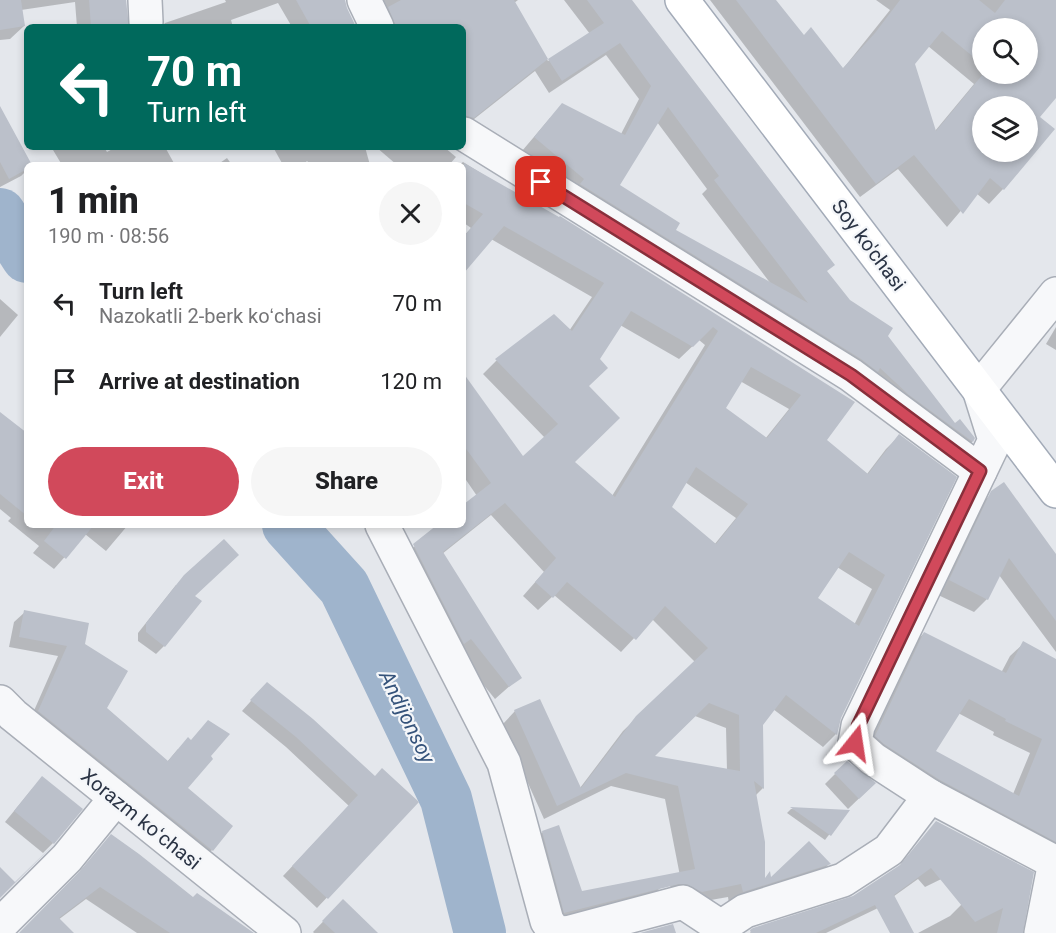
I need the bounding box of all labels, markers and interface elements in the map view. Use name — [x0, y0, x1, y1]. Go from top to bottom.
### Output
map controls — [972, 18, 1038, 162]
button: search — [972, 18, 1038, 84]
text: 70 m — [147, 47, 242, 96]
icon: left — [48, 48, 126, 126]
button: layers — [972, 96, 1038, 162]
text: Turn left — [147, 97, 247, 129]
pin — [515, 156, 566, 207]
icon: arrive — [524, 165, 557, 198]
text: 1 min — [48, 180, 139, 222]
button: close — [379, 182, 442, 245]
street label: Soy ko'chasi — [827, 195, 911, 295]
text: 190 m · 08:56 — [48, 224, 169, 248]
text: Turn left — [99, 279, 183, 304]
icon: left — [48, 287, 81, 320]
text: 70 m — [393, 291, 442, 316]
text: Nazokatli 2-berk koʻchasi — [99, 304, 322, 328]
icon: arrive — [48, 365, 81, 398]
text: Arrive at destination — [99, 369, 300, 394]
text: 120 m — [380, 369, 442, 394]
button: Exit — [48, 447, 239, 516]
button: Share — [251, 447, 442, 516]
water label: Andijonsoy — [374, 666, 440, 769]
position arrow — [823, 711, 887, 775]
street label: Xorazm koʻchasi — [76, 763, 206, 875]

